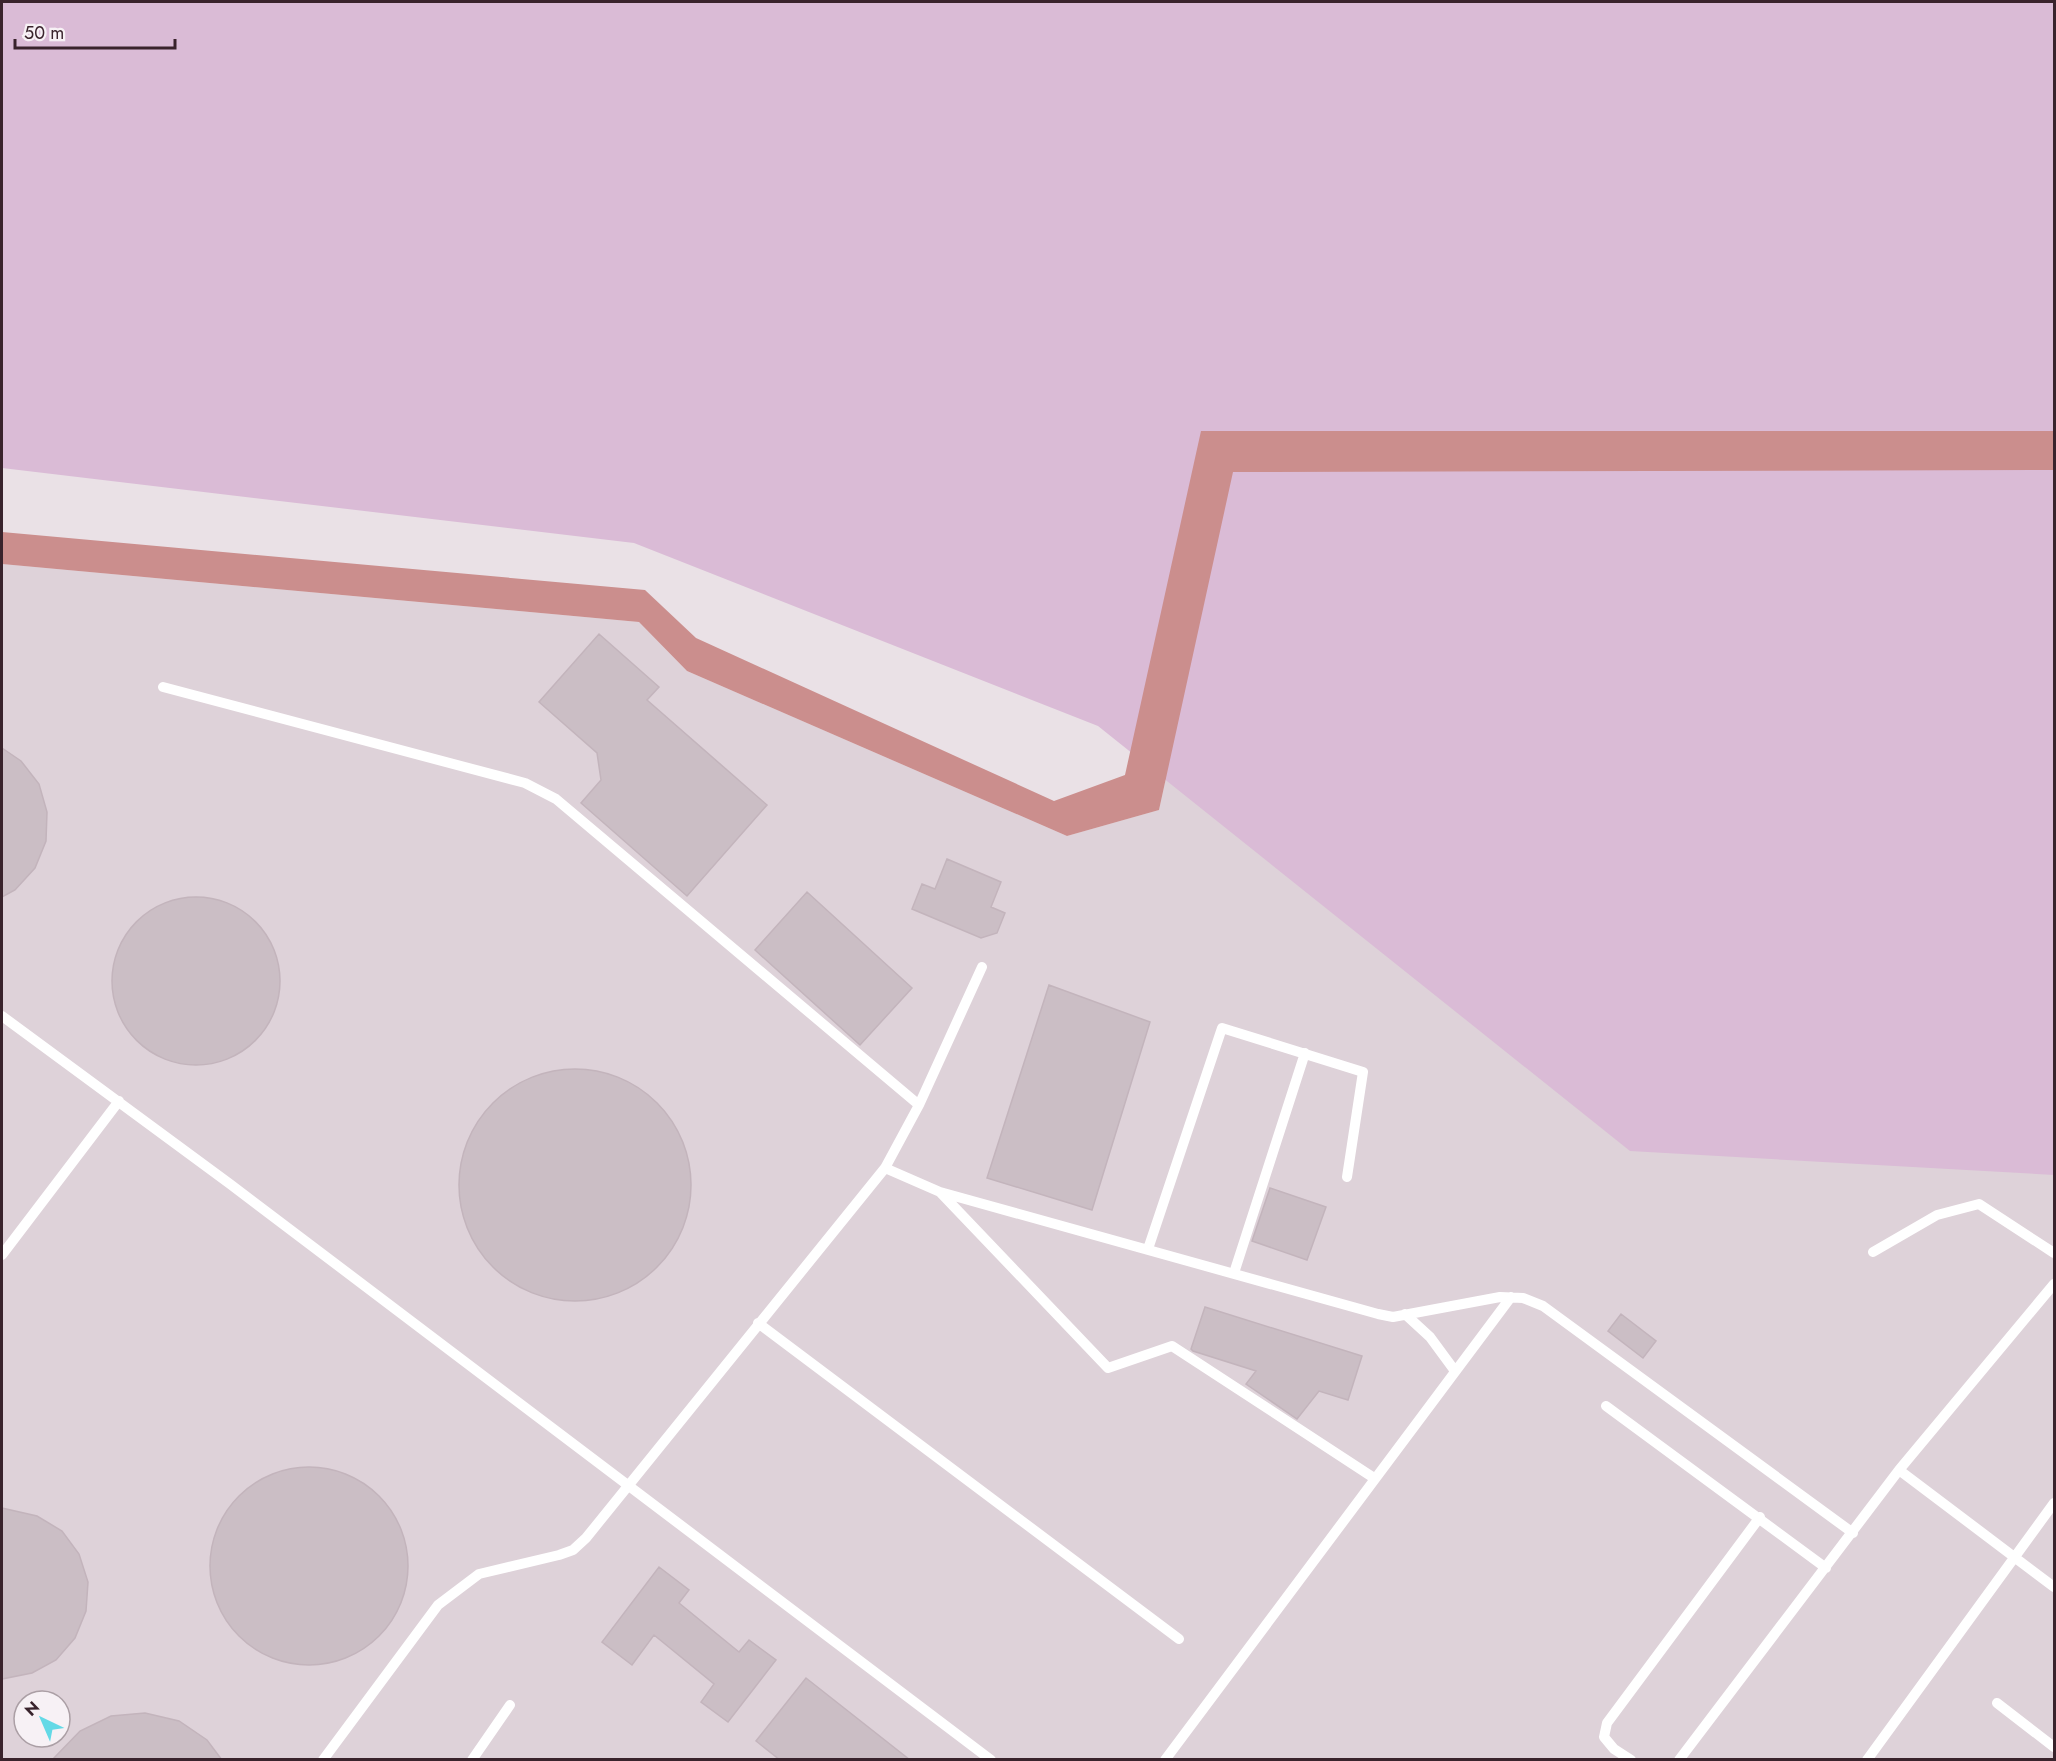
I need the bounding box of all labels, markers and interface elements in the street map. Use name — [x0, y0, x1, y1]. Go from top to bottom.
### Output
scale bar — [15, 12, 176, 50]
text: 50 m — [24, 20, 64, 46]
north arrow — [12, 1689, 72, 1749]
text: N — [19, 1696, 44, 1721]

